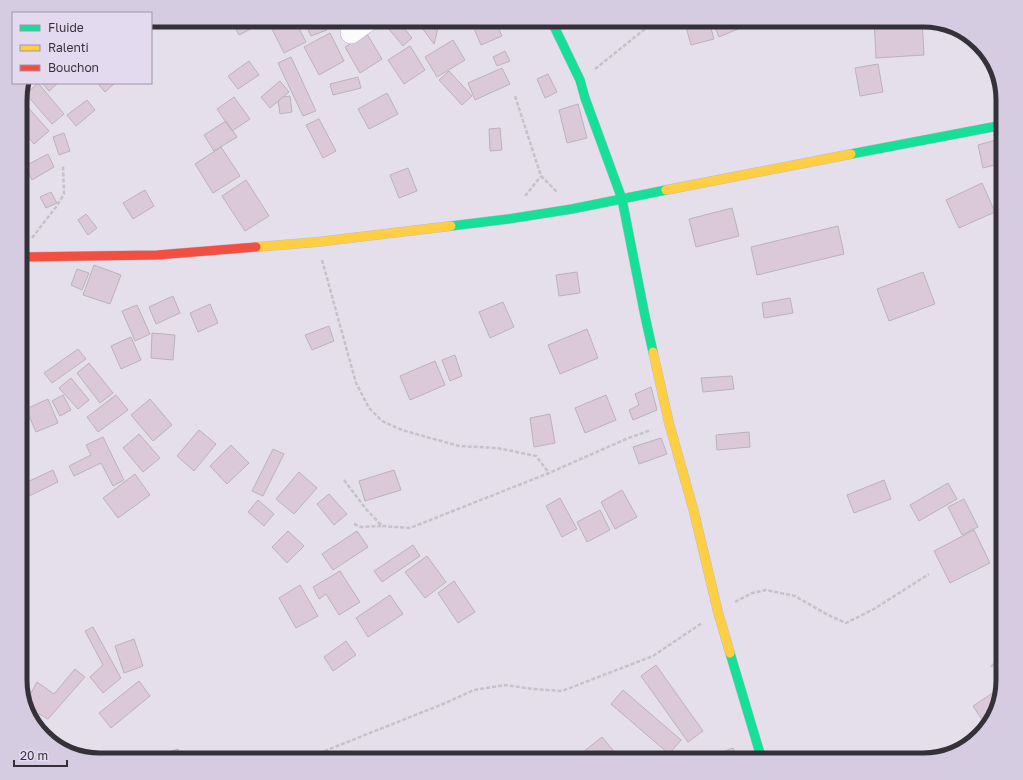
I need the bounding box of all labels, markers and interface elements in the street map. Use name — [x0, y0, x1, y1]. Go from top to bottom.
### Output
legend — [12, 12, 152, 84]
text: Fluide — [48, 20, 84, 35]
text: Ralenti — [48, 40, 89, 55]
text: Bouchon — [48, 60, 99, 75]
scale bar — [14, 742, 67, 768]
text: 20 m — [20, 748, 48, 763]

